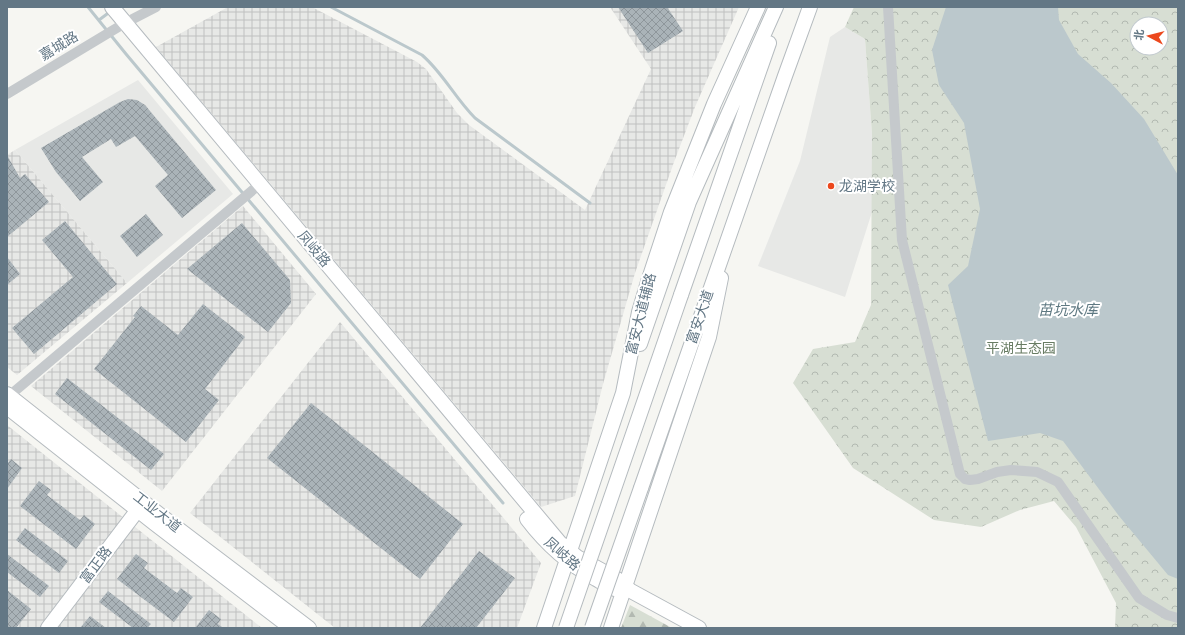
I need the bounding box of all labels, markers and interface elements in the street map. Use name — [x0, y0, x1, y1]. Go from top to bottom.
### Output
north arrow — [1129, 16, 1169, 56]
street label: 嘉城路 — [37, 28, 81, 64]
text: 北 — [1132, 29, 1147, 41]
place label: 龙湖学校 — [839, 178, 895, 195]
marker: 龙湖学校 — [826, 181, 836, 191]
street label: 凤岐路 — [294, 227, 334, 271]
street label: 富安大道辅路 — [623, 271, 659, 357]
street label: 富安大道 — [683, 288, 717, 346]
water label: 苗坑水库 — [1038, 301, 1101, 320]
park label: 平湖生态园 — [986, 340, 1056, 357]
street label: 工业大道 — [130, 488, 184, 536]
street label: 凤岐路 — [541, 534, 583, 574]
street label: 富正路 — [77, 543, 115, 587]

